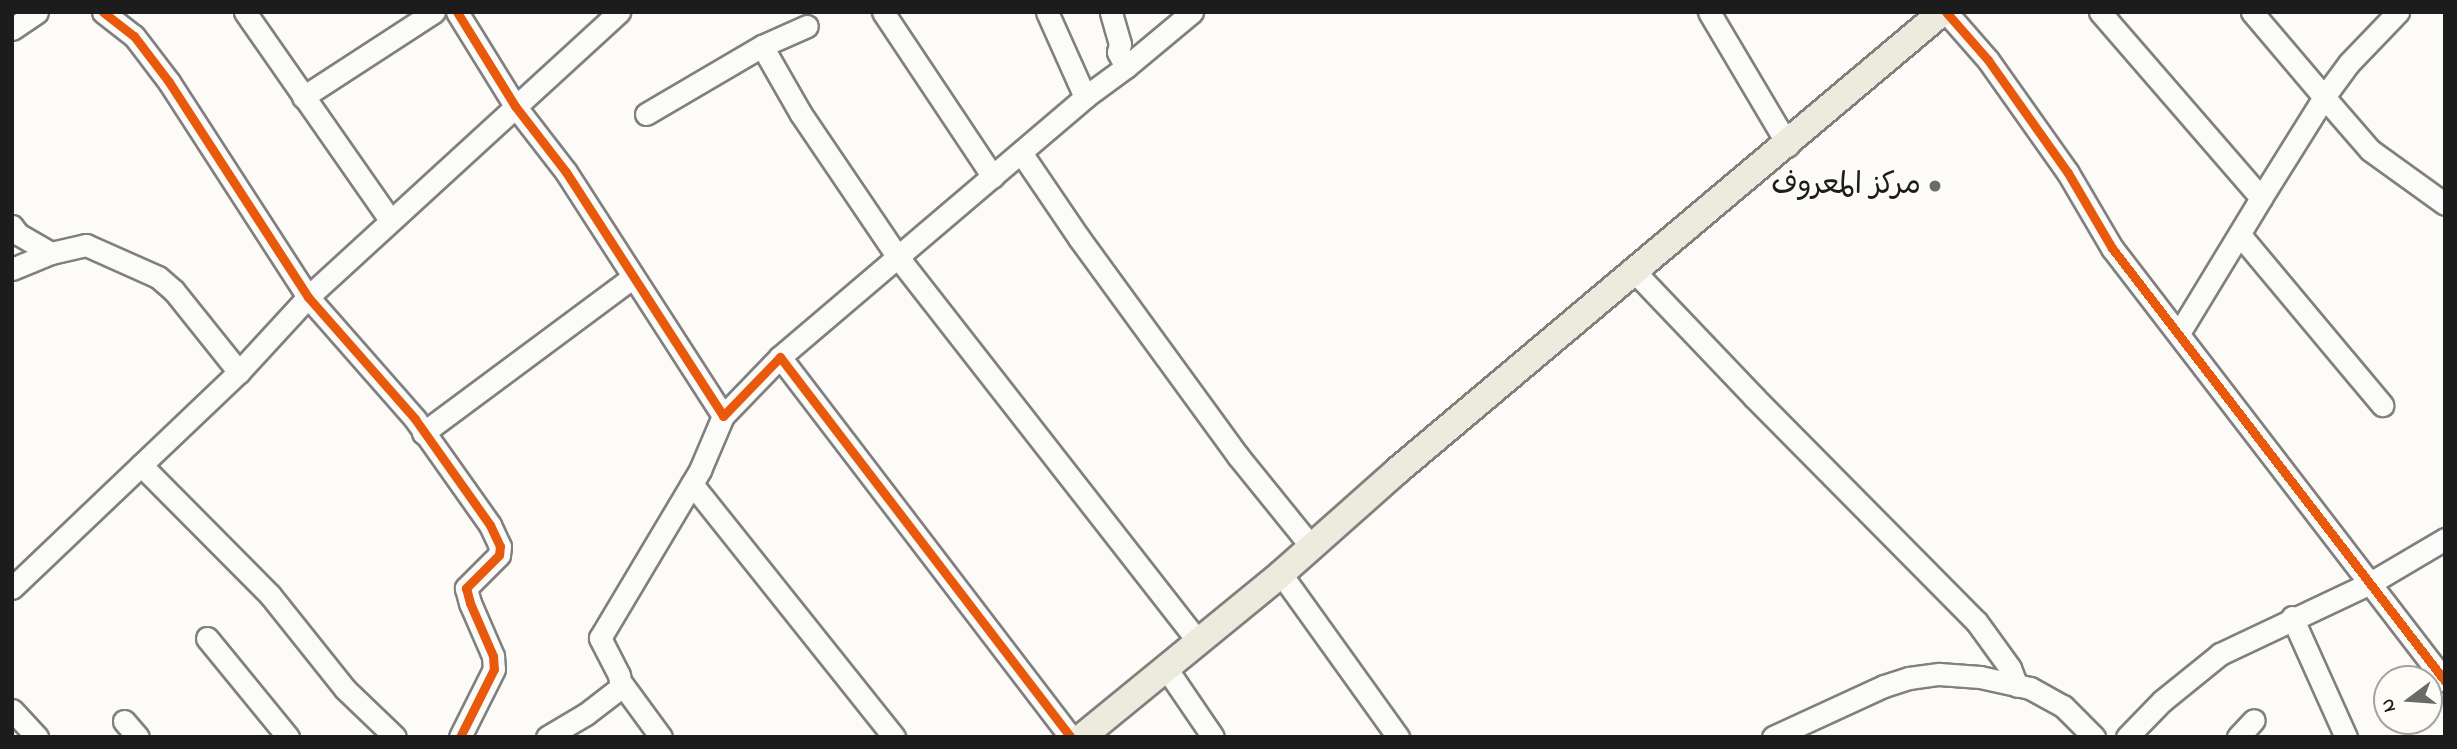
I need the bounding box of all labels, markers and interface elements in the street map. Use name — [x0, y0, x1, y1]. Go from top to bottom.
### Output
place label: مركز المعروف — [1771, 168, 1921, 204]
marker: مركز المعروف — [1927, 178, 1943, 194]
north arrow — [2373, 665, 2443, 735]
text: N — [2375, 695, 2404, 715]

